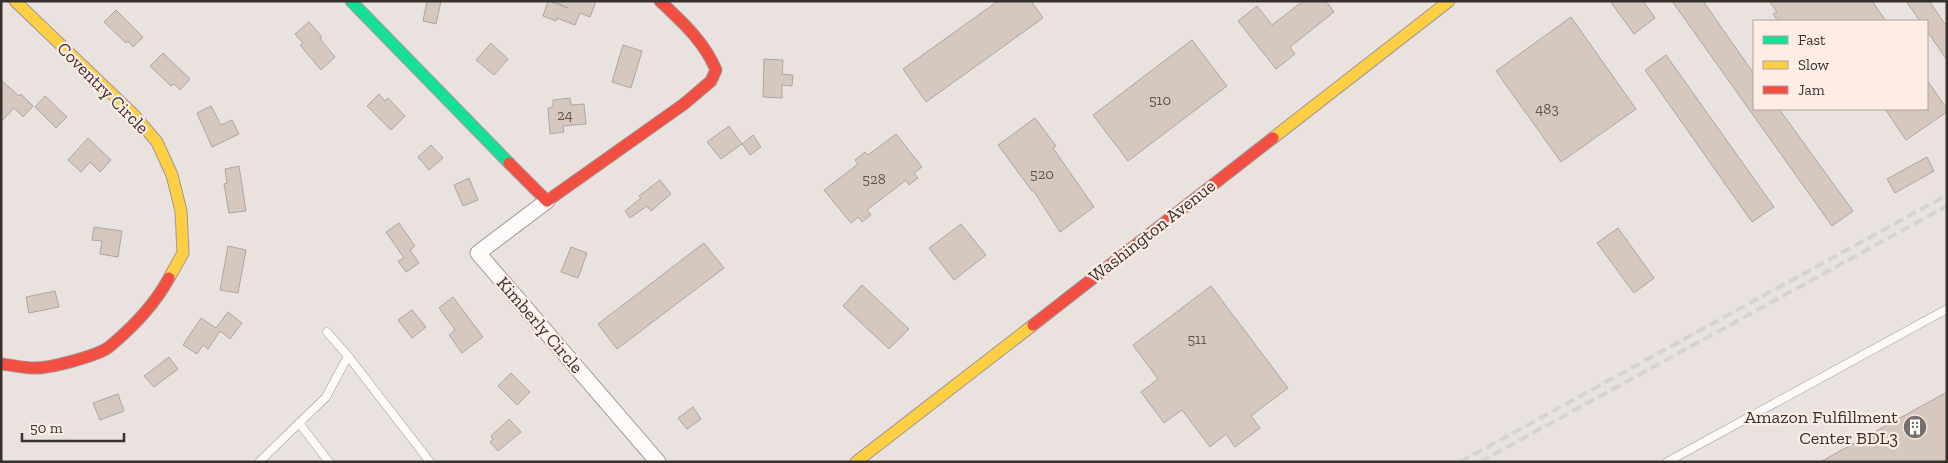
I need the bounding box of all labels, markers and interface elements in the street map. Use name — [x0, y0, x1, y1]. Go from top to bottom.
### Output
legend — [1753, 20, 1928, 110]
text: Fast — [1798, 31, 1826, 49]
street label: Coventry Circle — [52, 37, 154, 139]
text: Slow — [1798, 56, 1830, 74]
text: Jam — [1798, 81, 1825, 99]
house number: 510 — [1149, 91, 1171, 109]
house number: 483 — [1535, 100, 1559, 118]
house number: 24 — [557, 106, 573, 124]
house number: 520 — [1030, 165, 1054, 183]
house number: 528 — [862, 170, 886, 188]
street label: Washington Avenue — [1084, 175, 1220, 287]
street label: Kimberly Circle — [492, 272, 588, 378]
house number: 511 — [1187, 330, 1207, 348]
place label: Amazon Fulfillment Center BDL3 — [1744, 406, 1898, 449]
scale bar — [22, 410, 125, 442]
building icon: Amazon Fulfillment Center BDL3 — [1902, 414, 1928, 440]
text: 50 m — [30, 419, 63, 437]

